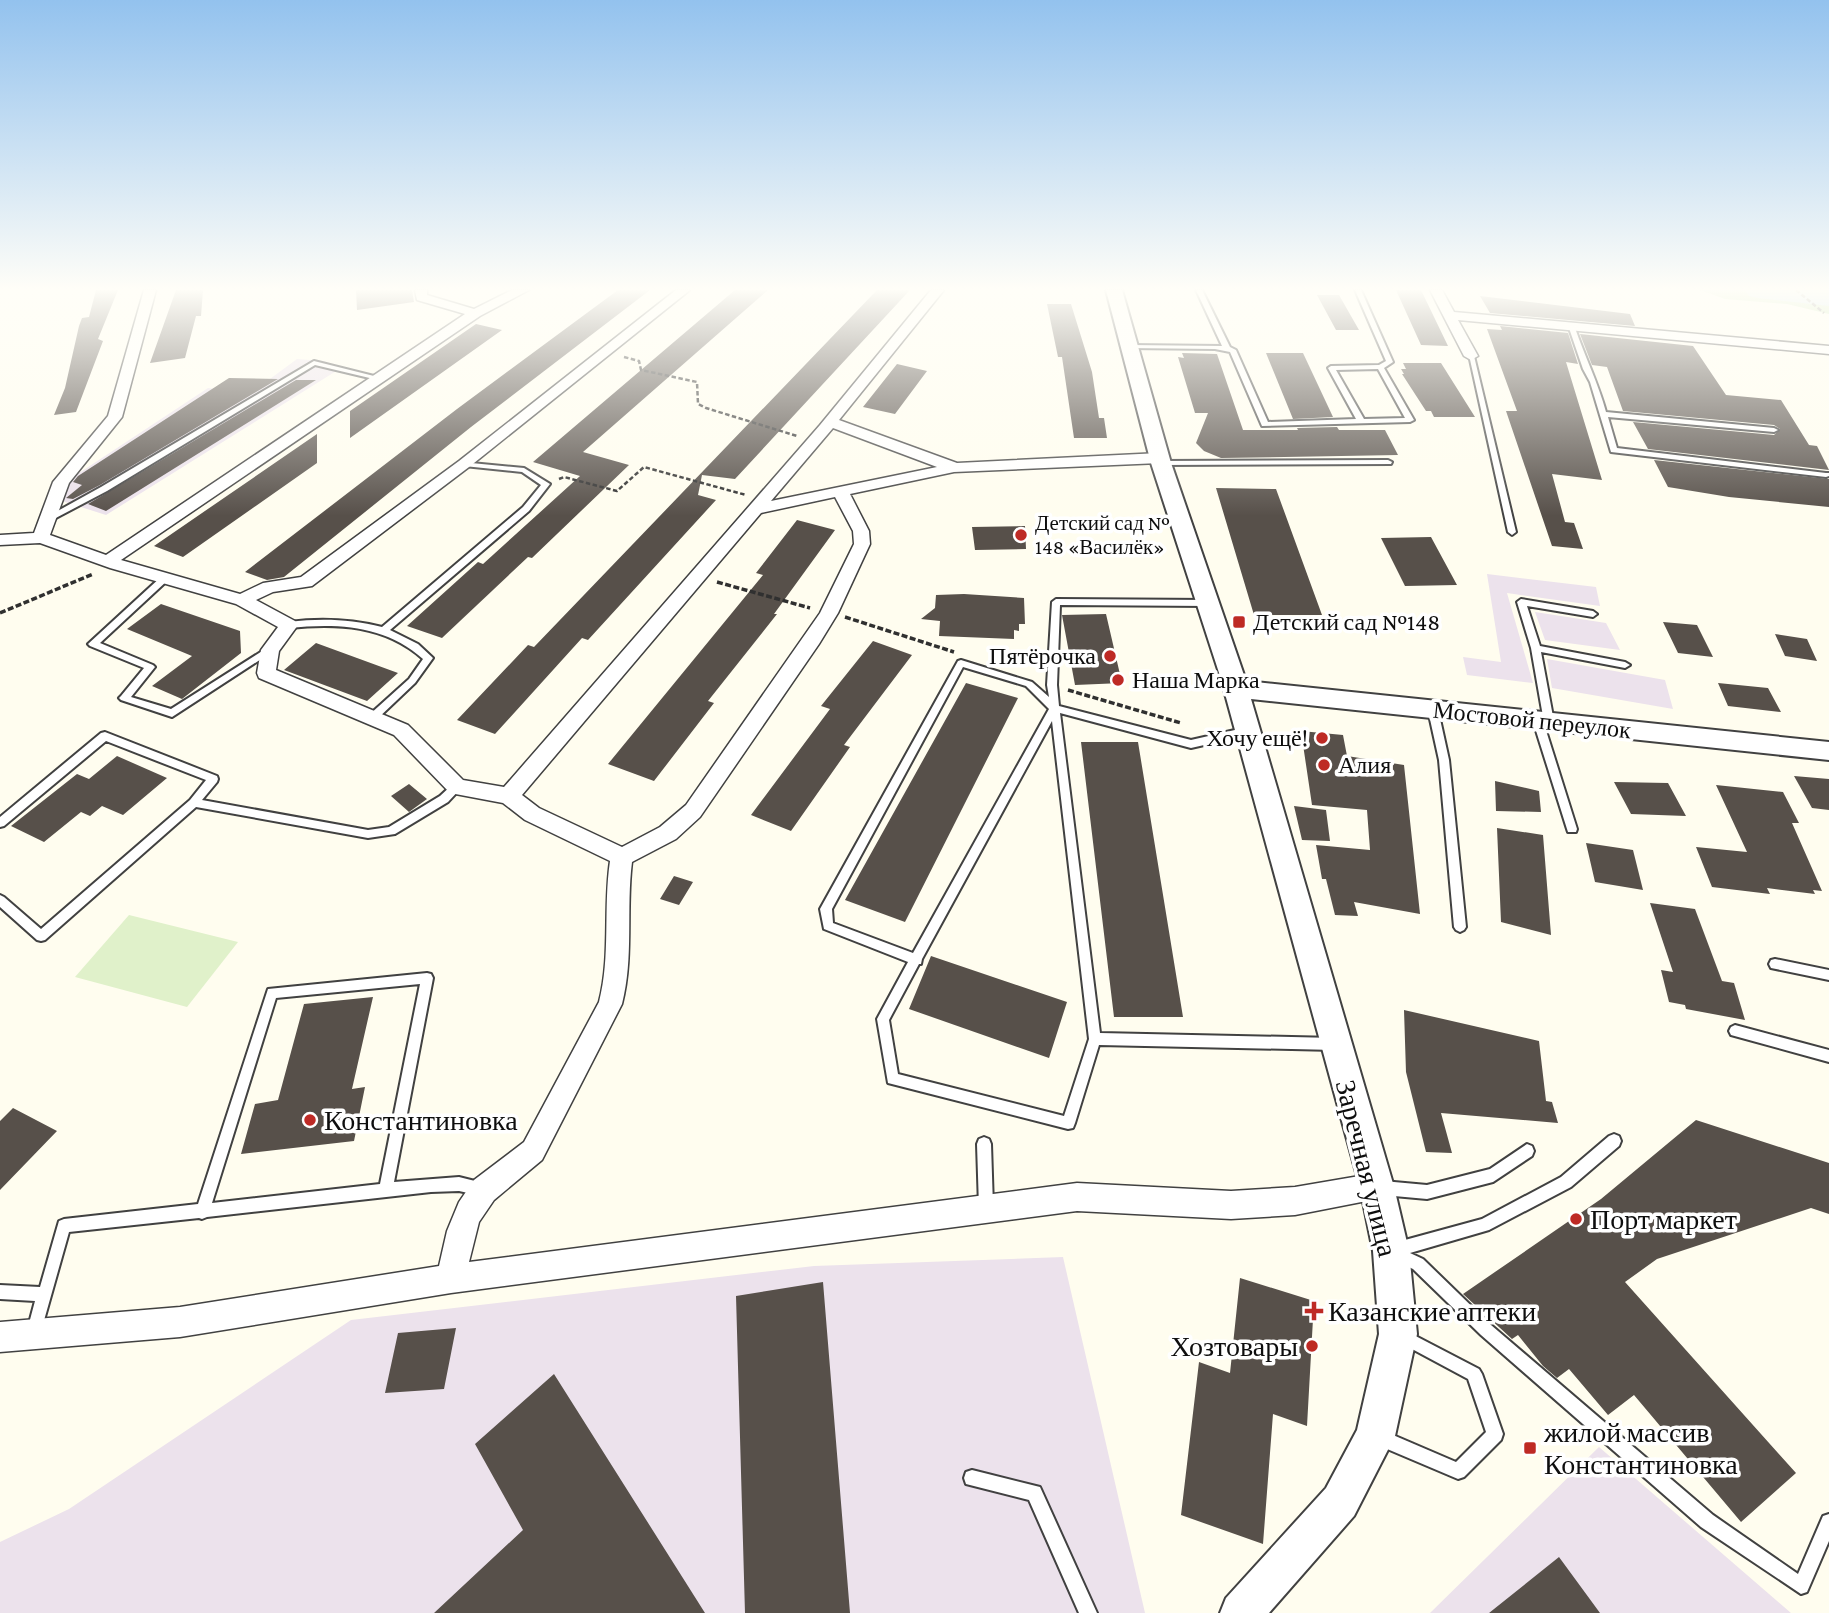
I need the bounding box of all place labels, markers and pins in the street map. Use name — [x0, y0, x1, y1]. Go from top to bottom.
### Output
place label: Детский сад № 148 «Василёк» — [1035, 511, 1170, 559]
marker: Детский сад № 148 «Василёк» — [1013, 527, 1029, 543]
place label: Детский сад №148 — [1253, 608, 1440, 635]
marker: Детский сад №148 — [1231, 614, 1247, 630]
place label: Пятёрочка — [989, 642, 1096, 669]
marker: Пятёрочка — [1102, 648, 1118, 664]
place label: Наша Марка — [1132, 666, 1260, 693]
marker: Наша Марка — [1110, 672, 1126, 688]
place label: Хочу ещё! — [1206, 724, 1308, 751]
marker: Хочу ещё! — [1314, 730, 1330, 746]
place label: Алия — [1338, 751, 1391, 778]
marker: Алия — [1316, 757, 1332, 773]
place label: Константиновка — [324, 1105, 518, 1136]
marker: Константиновка — [302, 1112, 318, 1128]
place label: Порт маркет — [1590, 1204, 1737, 1235]
marker: Порт маркет — [1568, 1211, 1584, 1227]
place label: Казанские аптеки — [1328, 1296, 1536, 1327]
marker: Казанские аптеки — [1306, 1303, 1322, 1319]
place label: Хозтовары — [1171, 1331, 1298, 1362]
marker: Хозтовары — [1304, 1338, 1320, 1354]
place label: жилой массив Константиновка — [1543, 1417, 1738, 1480]
marker: жилой массив Константиновка — [1522, 1440, 1538, 1456]

